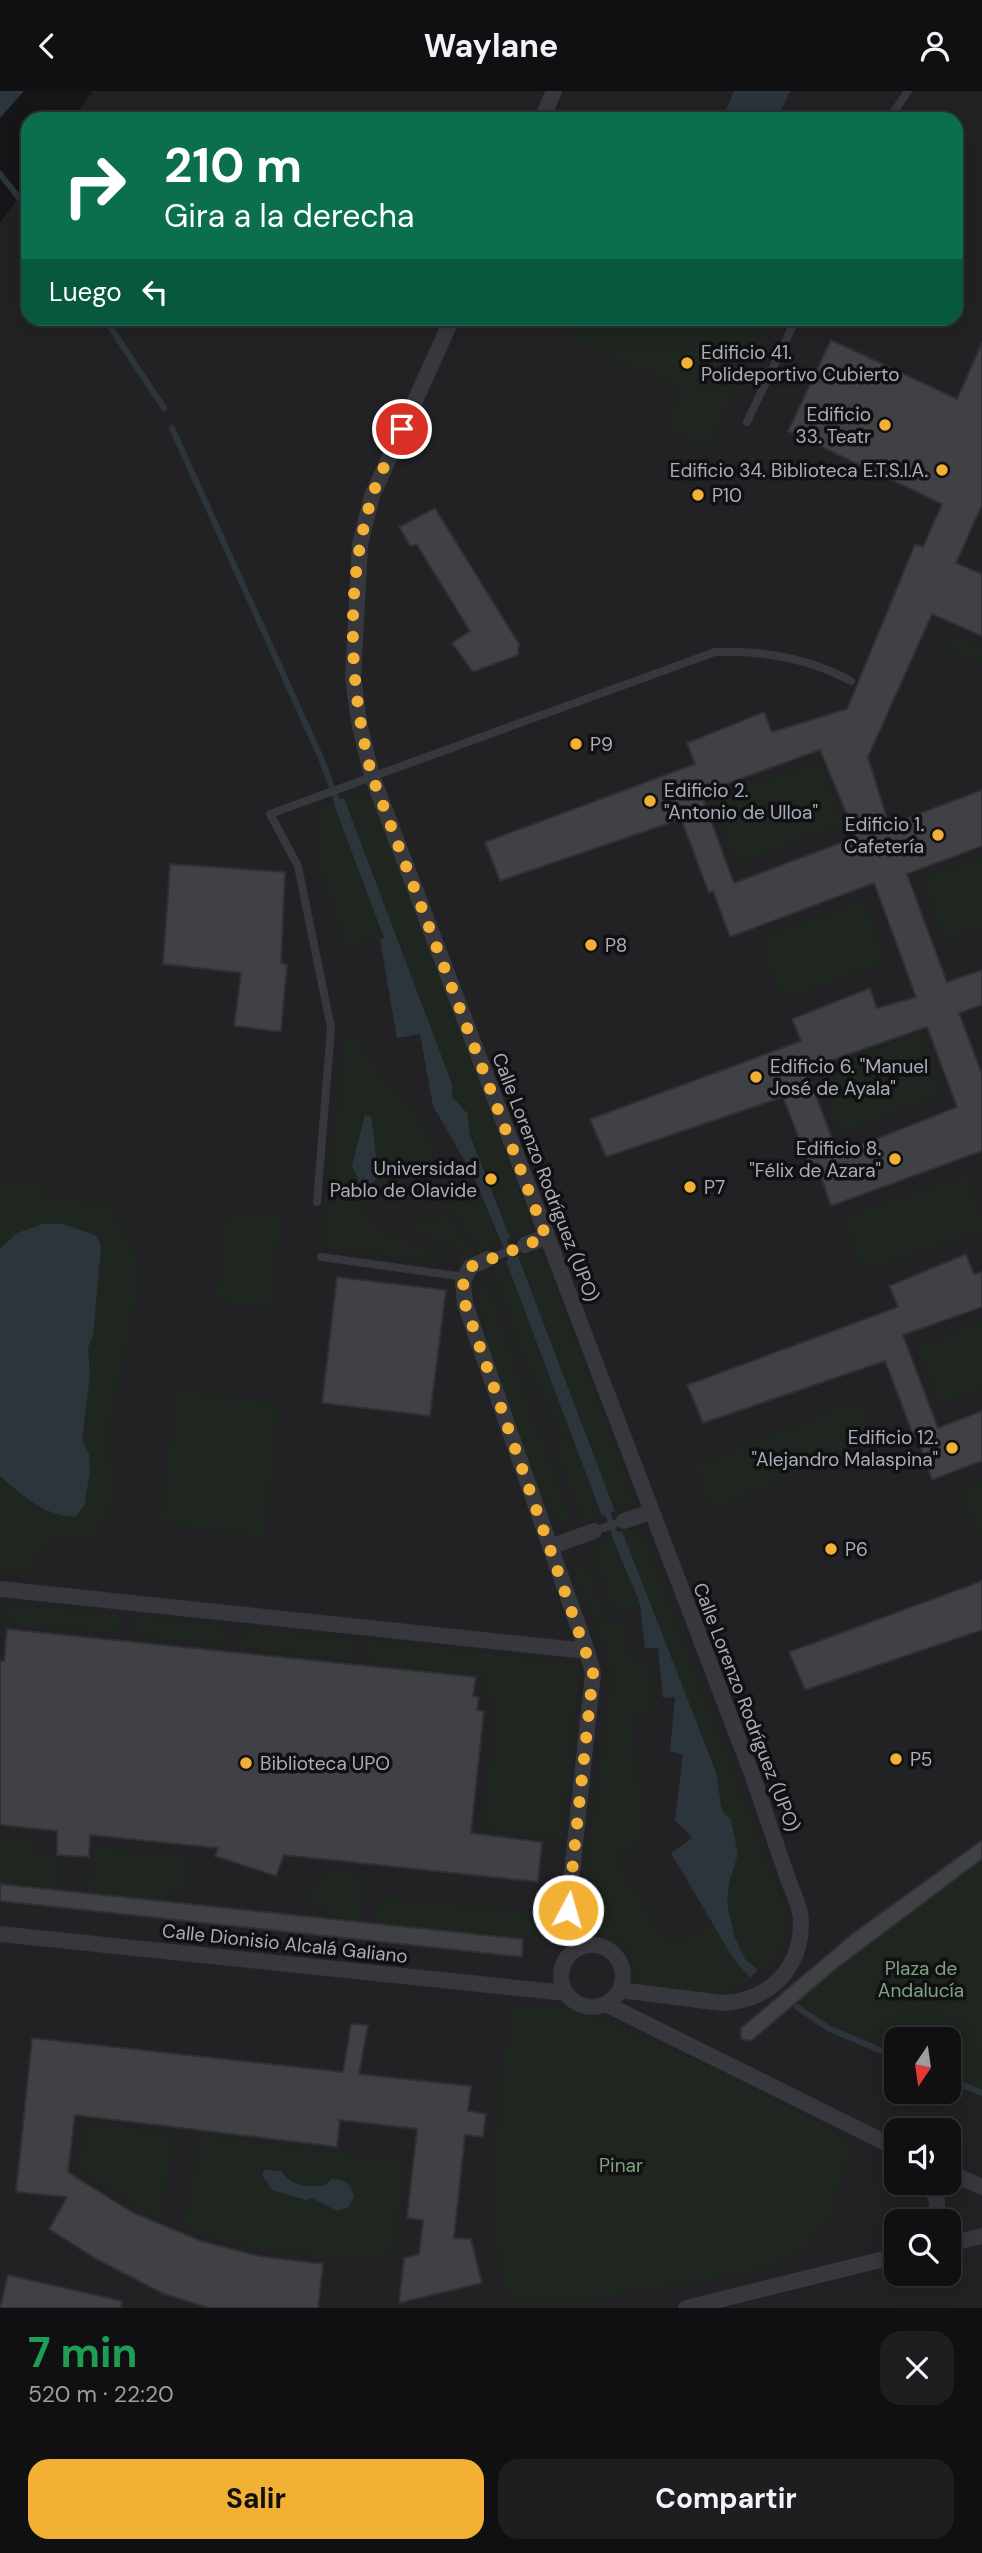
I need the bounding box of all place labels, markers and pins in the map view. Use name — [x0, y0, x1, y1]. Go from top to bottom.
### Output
place label: Edificio 41. Polideportivo Cubierto — [701, 340, 900, 387]
marker: Edificio 41. Polideportivo Cubierto — [679, 355, 695, 371]
pin — [372, 399, 432, 459]
place label: Edificio 33. Teatr — [795, 402, 871, 449]
marker: Edificio 33. Teatr — [877, 417, 893, 433]
place label: Edificio 34. Biblioteca E.T.S.I.A. — [670, 458, 928, 483]
marker: Edificio 34. Biblioteca E.T.S.I.A. — [934, 462, 950, 478]
place label: P10 — [712, 483, 742, 508]
marker: P10 — [690, 487, 706, 503]
place label: P9 — [590, 732, 613, 757]
marker: P9 — [568, 736, 584, 752]
place label: Edificio 2. "Antonio de Ulloa" — [664, 778, 818, 825]
marker: Edificio 2. "Antonio de Ulloa" — [642, 793, 658, 809]
place label: Edificio 1. Cafetería — [844, 812, 924, 859]
marker: Edificio 1. Cafetería — [930, 827, 946, 843]
place label: P8 — [605, 933, 627, 958]
marker: P8 — [583, 937, 599, 953]
place label: Edificio 6. "Manuel José de Ayala" — [770, 1054, 928, 1101]
marker: Edificio 6. "Manuel José de Ayala" — [748, 1069, 764, 1085]
place label: Edificio 8. "Félix de Azara" — [749, 1136, 881, 1183]
marker: Edificio 8. "Félix de Azara" — [887, 1151, 903, 1167]
place label: Universidad Pablo de Olavide — [330, 1156, 477, 1203]
marker: Universidad Pablo de Olavide — [483, 1171, 499, 1187]
place label: P7 — [704, 1175, 725, 1200]
marker: P7 — [682, 1179, 698, 1195]
place label: Edificio 12. "Alejandro Malaspina" — [752, 1425, 938, 1472]
marker: Edificio 12. "Alejandro Malaspina" — [944, 1440, 960, 1456]
place label: P6 — [845, 1537, 868, 1562]
marker: P6 — [823, 1541, 839, 1557]
place label: P5 — [910, 1747, 932, 1772]
place label: Biblioteca UPO — [260, 1751, 390, 1776]
marker: P5 — [888, 1751, 904, 1767]
marker: Biblioteca UPO — [238, 1755, 254, 1771]

